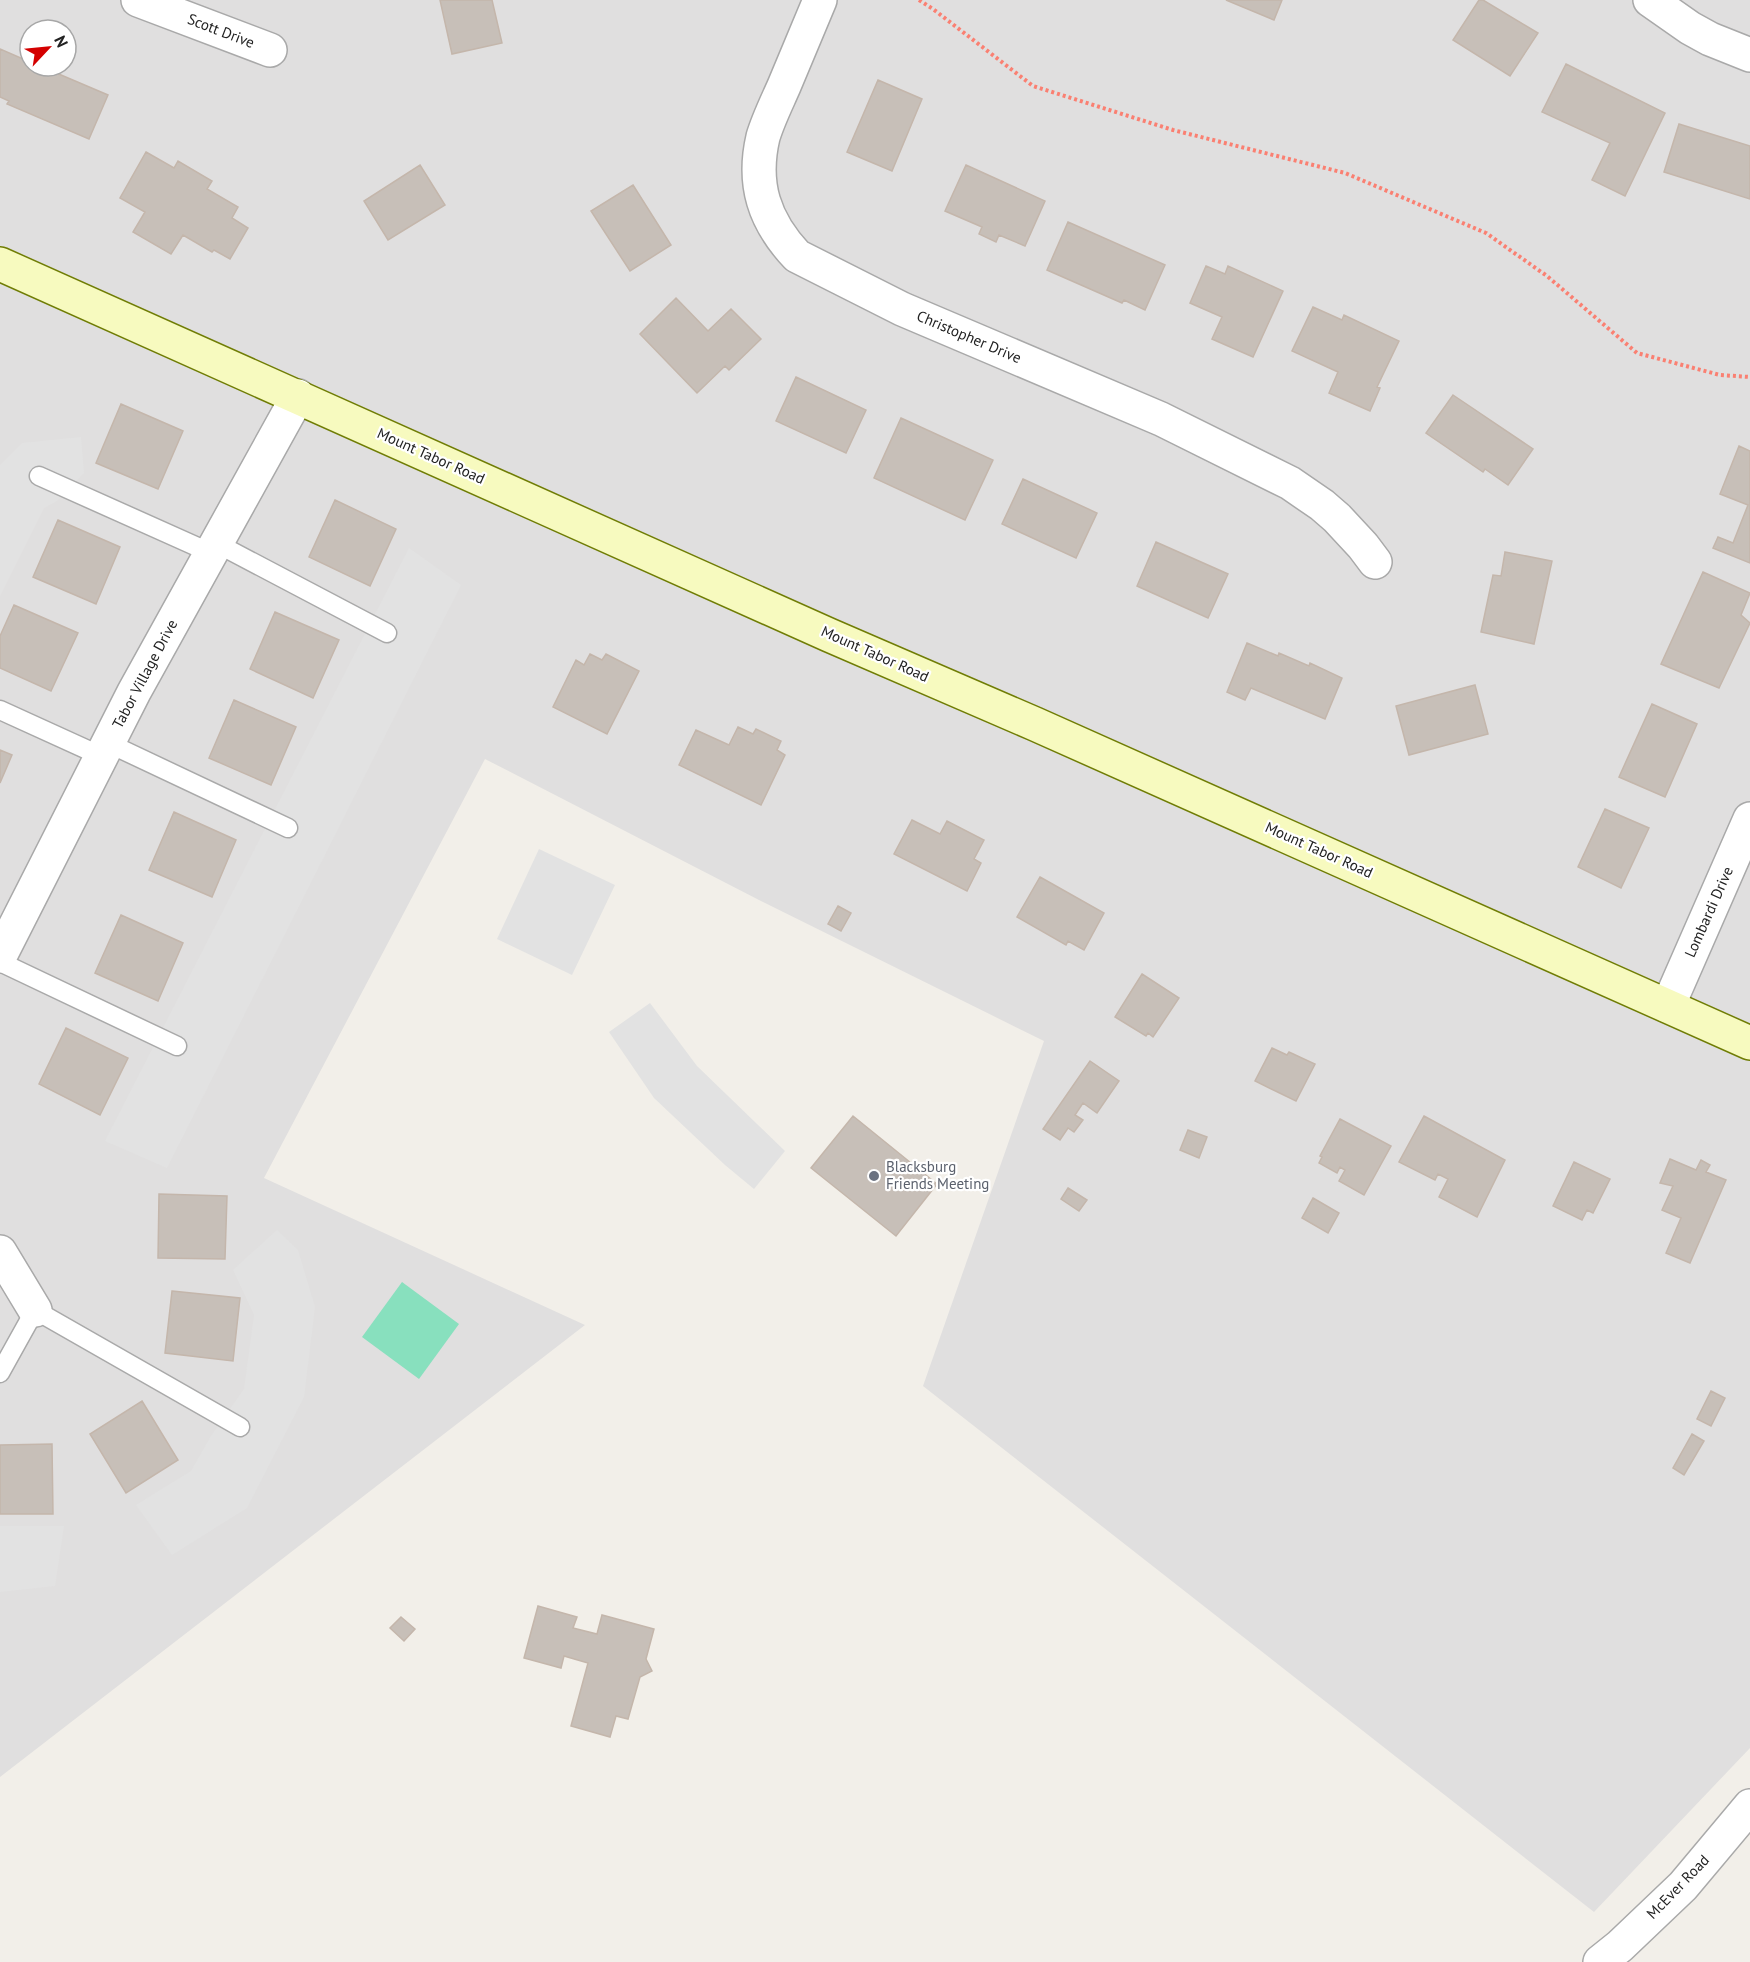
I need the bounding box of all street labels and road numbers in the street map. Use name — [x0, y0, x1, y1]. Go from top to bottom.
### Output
street label: Scott Drive — [185, 9, 257, 52]
street label: Christopher Drive — [914, 306, 1024, 367]
street label: Mount Tabor Road — [374, 423, 488, 488]
street label: Tabor Village Drive — [108, 616, 181, 732]
street label: Mount Tabor Road — [818, 621, 932, 686]
street label: Mount Tabor Road — [1262, 817, 1376, 882]
street label: Lombardi Drive — [1680, 863, 1737, 960]
street label: McEver Road — [1642, 1850, 1713, 1923]

